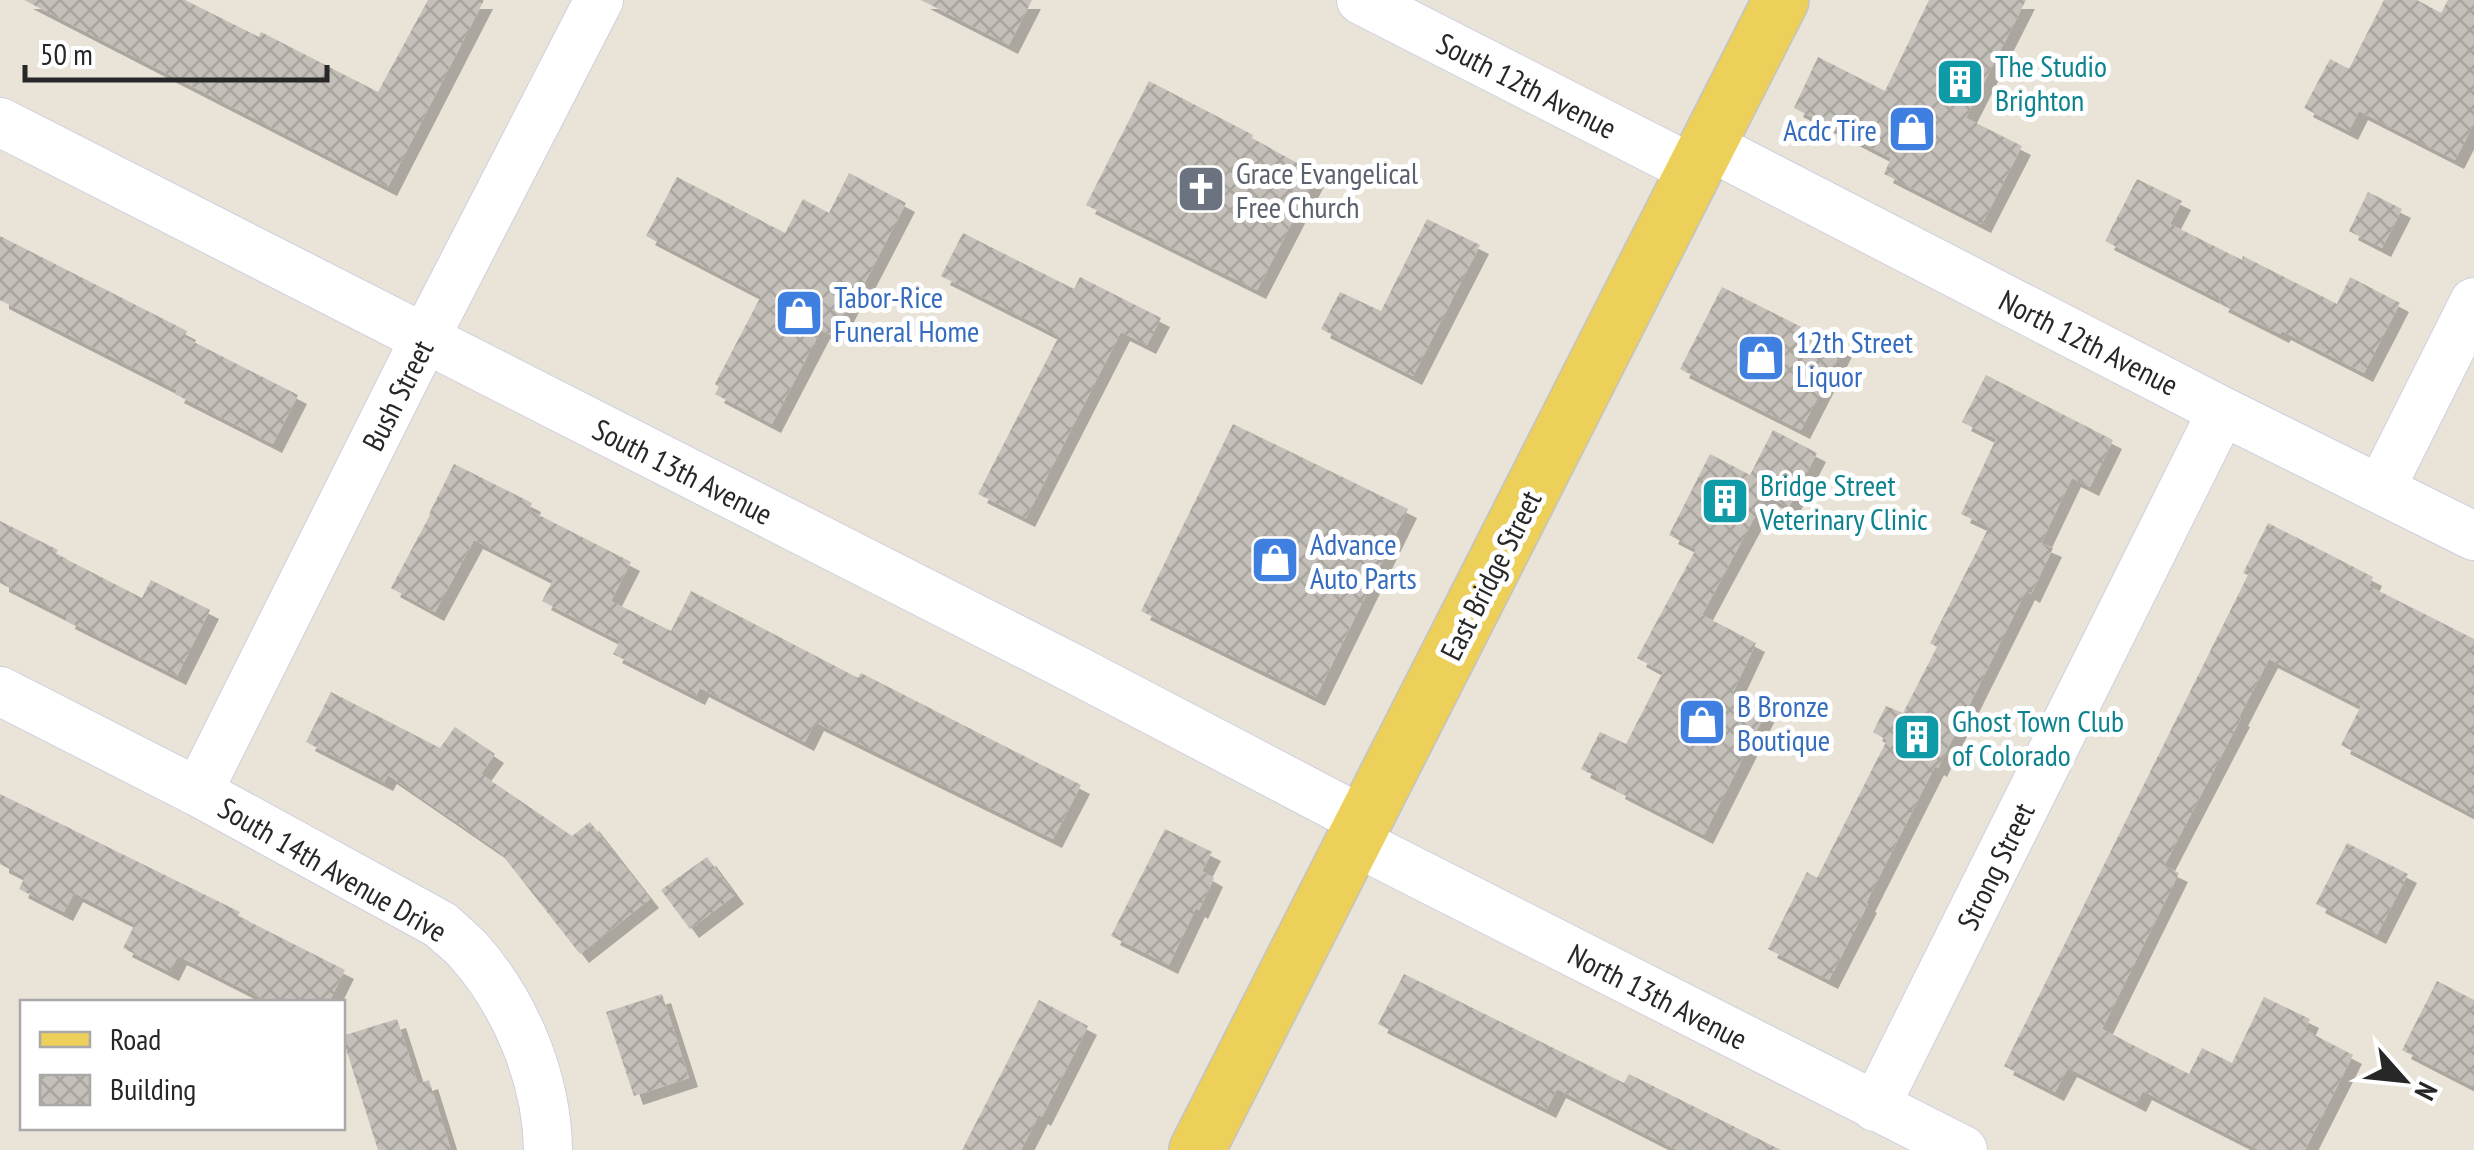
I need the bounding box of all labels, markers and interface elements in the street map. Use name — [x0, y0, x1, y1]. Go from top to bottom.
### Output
scale bar — [25, 20, 328, 82]
street label: South 12th Avenue — [1431, 23, 1623, 147]
text: 50 m — [40, 34, 93, 73]
place label: The Studio Brighton — [1995, 46, 2107, 119]
building icon: The Studio Brighton — [1934, 56, 1986, 108]
shop icon: Acdc Tire — [1886, 103, 1938, 155]
place label: Acdc Tire — [1783, 110, 1877, 149]
place label: Grace Evangelical Free Church — [1236, 153, 1418, 226]
church icon: Grace Evangelical Free Church — [1175, 163, 1227, 215]
place label: Tabor-Rice Funeral Home — [834, 277, 980, 350]
street label: North 12th Avenue — [1993, 280, 2185, 404]
shop icon: Tabor-Rice Funeral Home — [773, 287, 825, 339]
place label: 12th Street Liquor — [1796, 322, 1914, 395]
street label: Bush Street — [353, 332, 442, 457]
shop icon: 12th Street Liquor — [1735, 332, 1787, 384]
street label: South 13th Avenue — [587, 409, 779, 533]
place label: Bridge Street Veterinary Clinic — [1759, 465, 1928, 538]
building icon: Bridge Street Veterinary Clinic — [1699, 475, 1751, 527]
street label: East Bridge Street — [1431, 483, 1550, 666]
place label: Advance Auto Parts — [1310, 524, 1417, 597]
shop icon: Advance Auto Parts — [1249, 534, 1301, 586]
place label: B Bronze Boutique — [1737, 686, 1830, 759]
shop icon: B Bronze Boutique — [1676, 696, 1728, 748]
place label: Ghost Town Club of Colorado — [1952, 701, 2124, 774]
building icon: Ghost Town Club of Colorado — [1891, 711, 1943, 763]
street label: South 14th Avenue Drive — [212, 788, 454, 950]
street label: Strong Street — [1947, 795, 2043, 936]
street label: North 13th Avenue — [1562, 934, 1754, 1058]
legend — [20, 1000, 345, 1130]
text: Road — [110, 1019, 161, 1058]
north arrow — [2354, 1030, 2454, 1130]
text: Building — [110, 1069, 196, 1108]
text: N — [2407, 1076, 2447, 1107]

